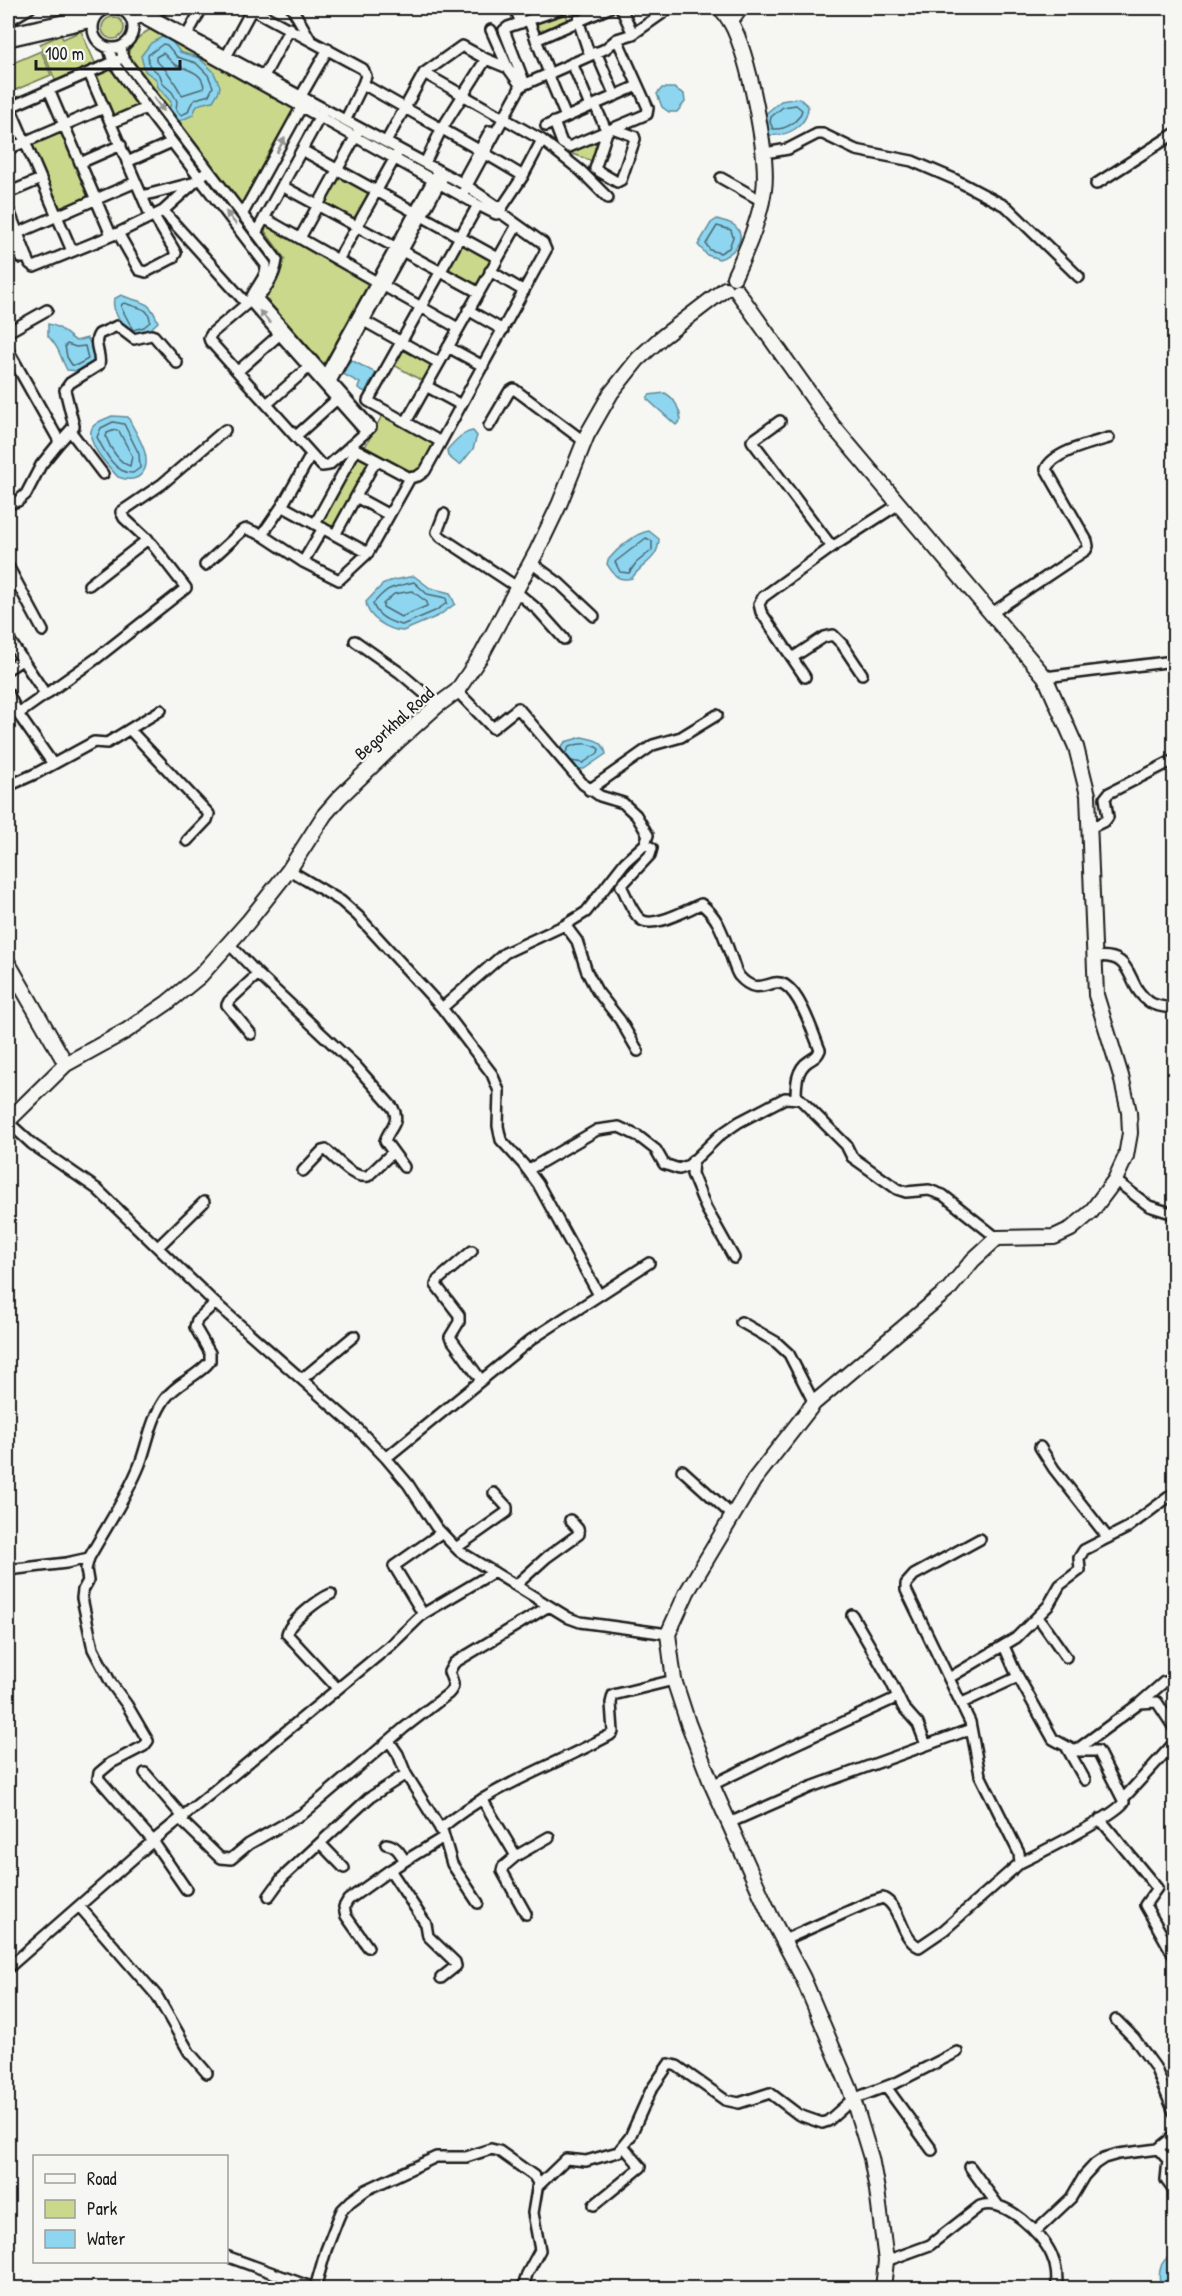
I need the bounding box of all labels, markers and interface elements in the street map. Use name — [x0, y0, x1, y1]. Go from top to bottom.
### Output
scale bar — [36, 33, 180, 71]
text: 100 m — [45, 41, 84, 66]
one-way arrow — [152, 97, 164, 112]
one-way arrow — [276, 137, 286, 154]
one-way arrow — [225, 211, 237, 226]
one-way arrow — [259, 310, 272, 325]
street label: Begorkhal Road — [349, 681, 439, 765]
legend — [33, 2155, 228, 2263]
text: Road — [87, 2166, 117, 2191]
text: Park — [87, 2196, 118, 2221]
text: Water — [87, 2226, 125, 2251]

